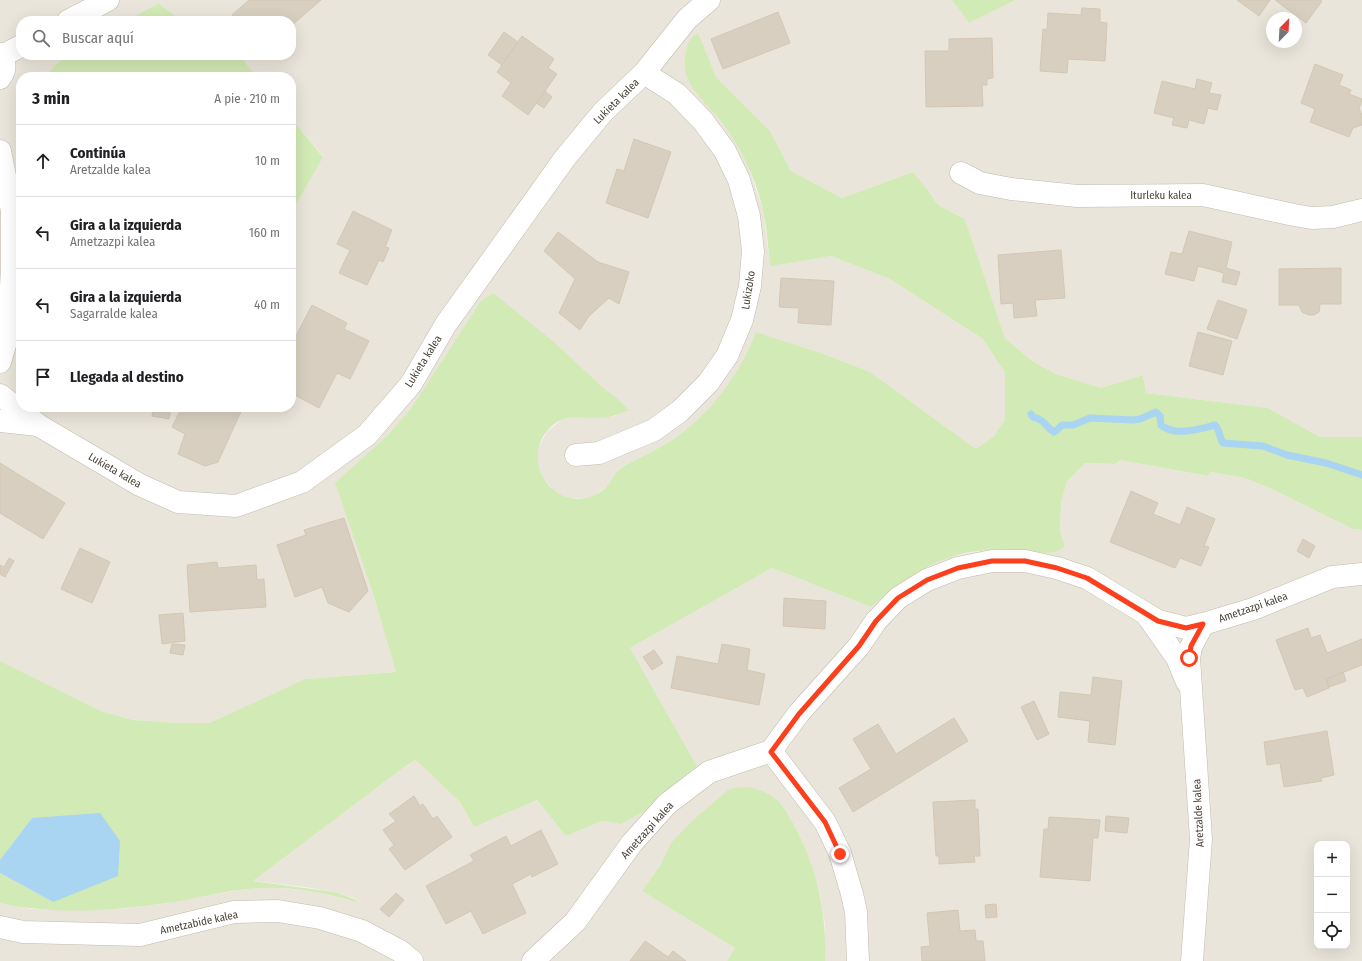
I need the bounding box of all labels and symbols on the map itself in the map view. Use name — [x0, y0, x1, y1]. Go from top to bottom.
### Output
north arrow — [1266, 12, 1302, 48]
street label: Lukieta kalea — [591, 76, 642, 127]
street label: Iturleku kalea — [1130, 189, 1192, 202]
street label: Lukizoko — [739, 269, 758, 310]
street label: Lukieta kalea — [402, 333, 445, 390]
street label: Lukieta kalea — [86, 450, 144, 491]
street label: Ametzazpi kalea — [1217, 590, 1289, 625]
route start — [1180, 649, 1198, 667]
street label: Aretzalde kalea — [1190, 778, 1207, 847]
street label: Ametzazpi kalea — [618, 799, 676, 862]
route end — [831, 845, 849, 863]
street label: Ametzabide kalea — [159, 908, 239, 937]

